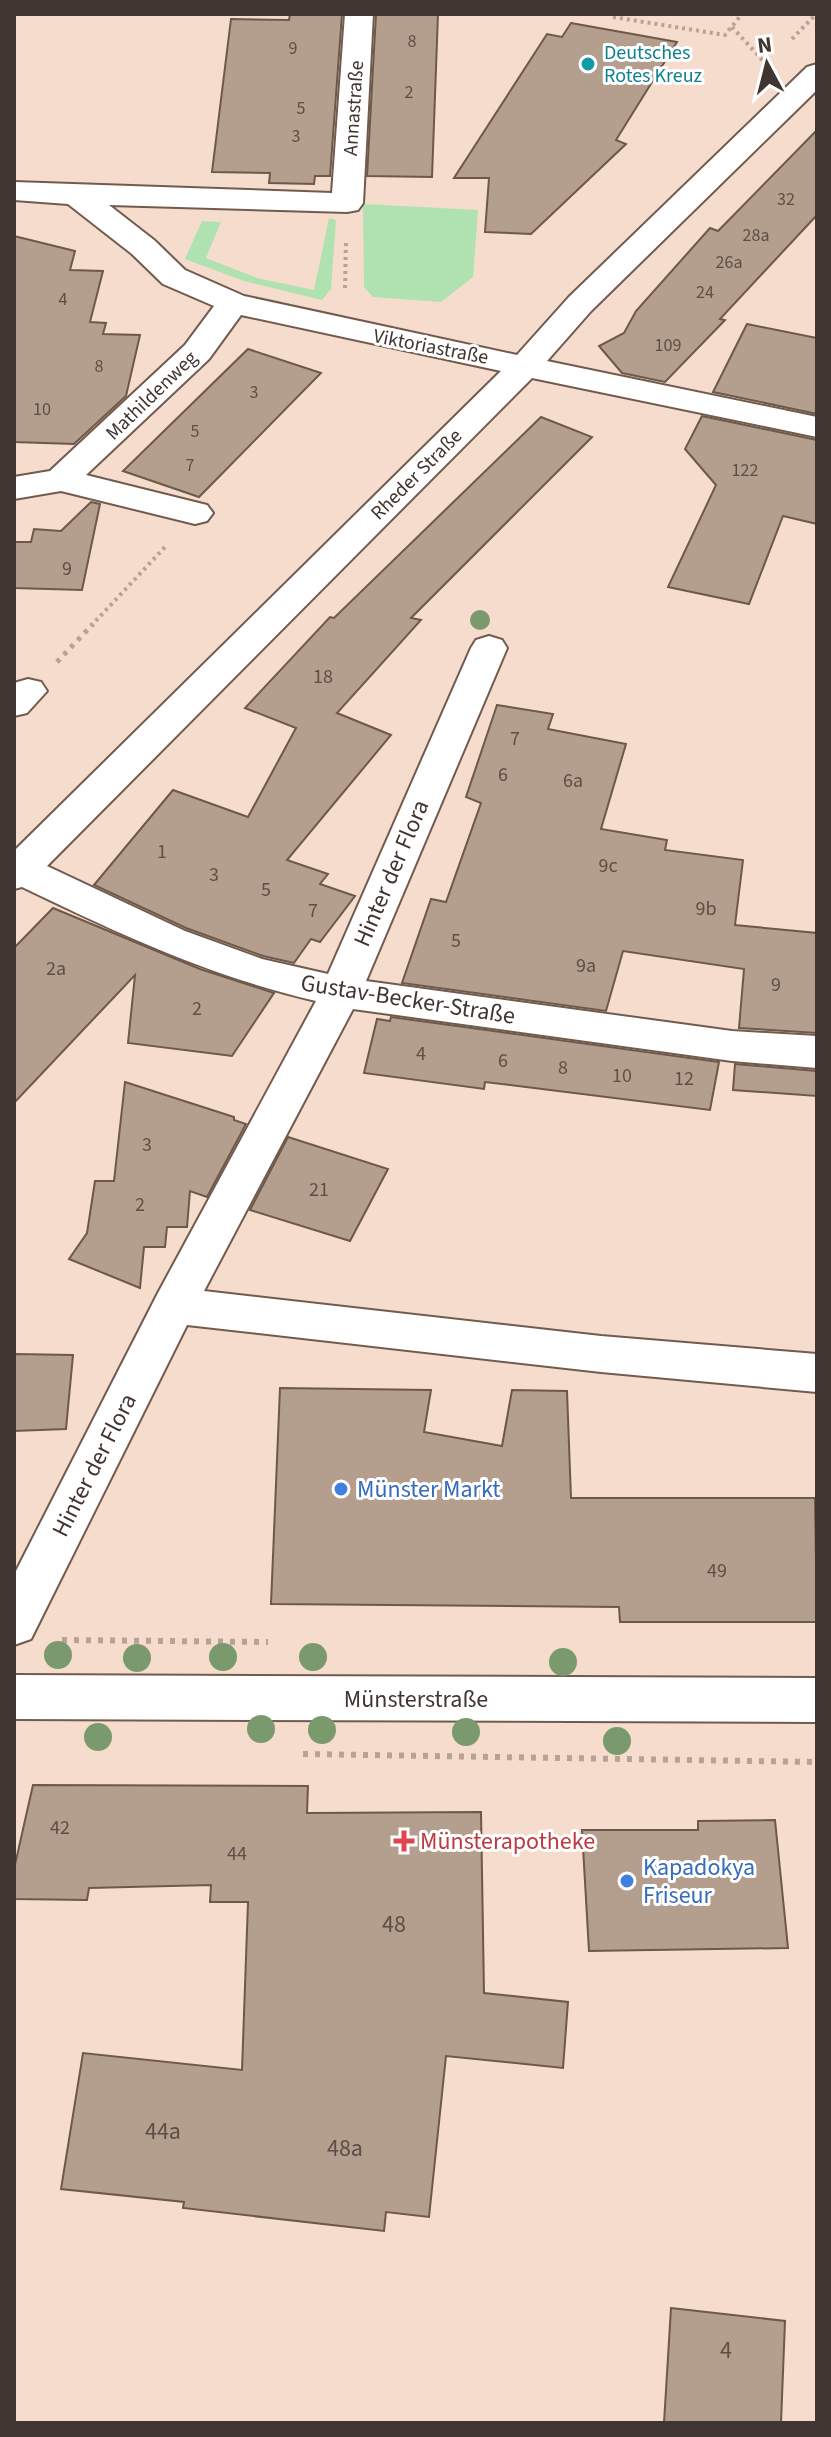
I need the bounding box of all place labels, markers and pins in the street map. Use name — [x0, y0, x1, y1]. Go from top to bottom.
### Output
place label: Deutsches Rotes Kreuz — [604, 39, 702, 90]
marker: Deutsches Rotes Kreuz — [579, 55, 597, 73]
place label: Münster Markt — [357, 1472, 500, 1507]
marker: Münster Markt — [332, 1480, 350, 1498]
place label: Münsterapotheke — [420, 1824, 595, 1859]
marker: Münsterapotheke — [395, 1832, 413, 1850]
place label: Kapadokya Friseur — [643, 1850, 755, 1913]
marker: Kapadokya Friseur — [618, 1872, 636, 1890]

